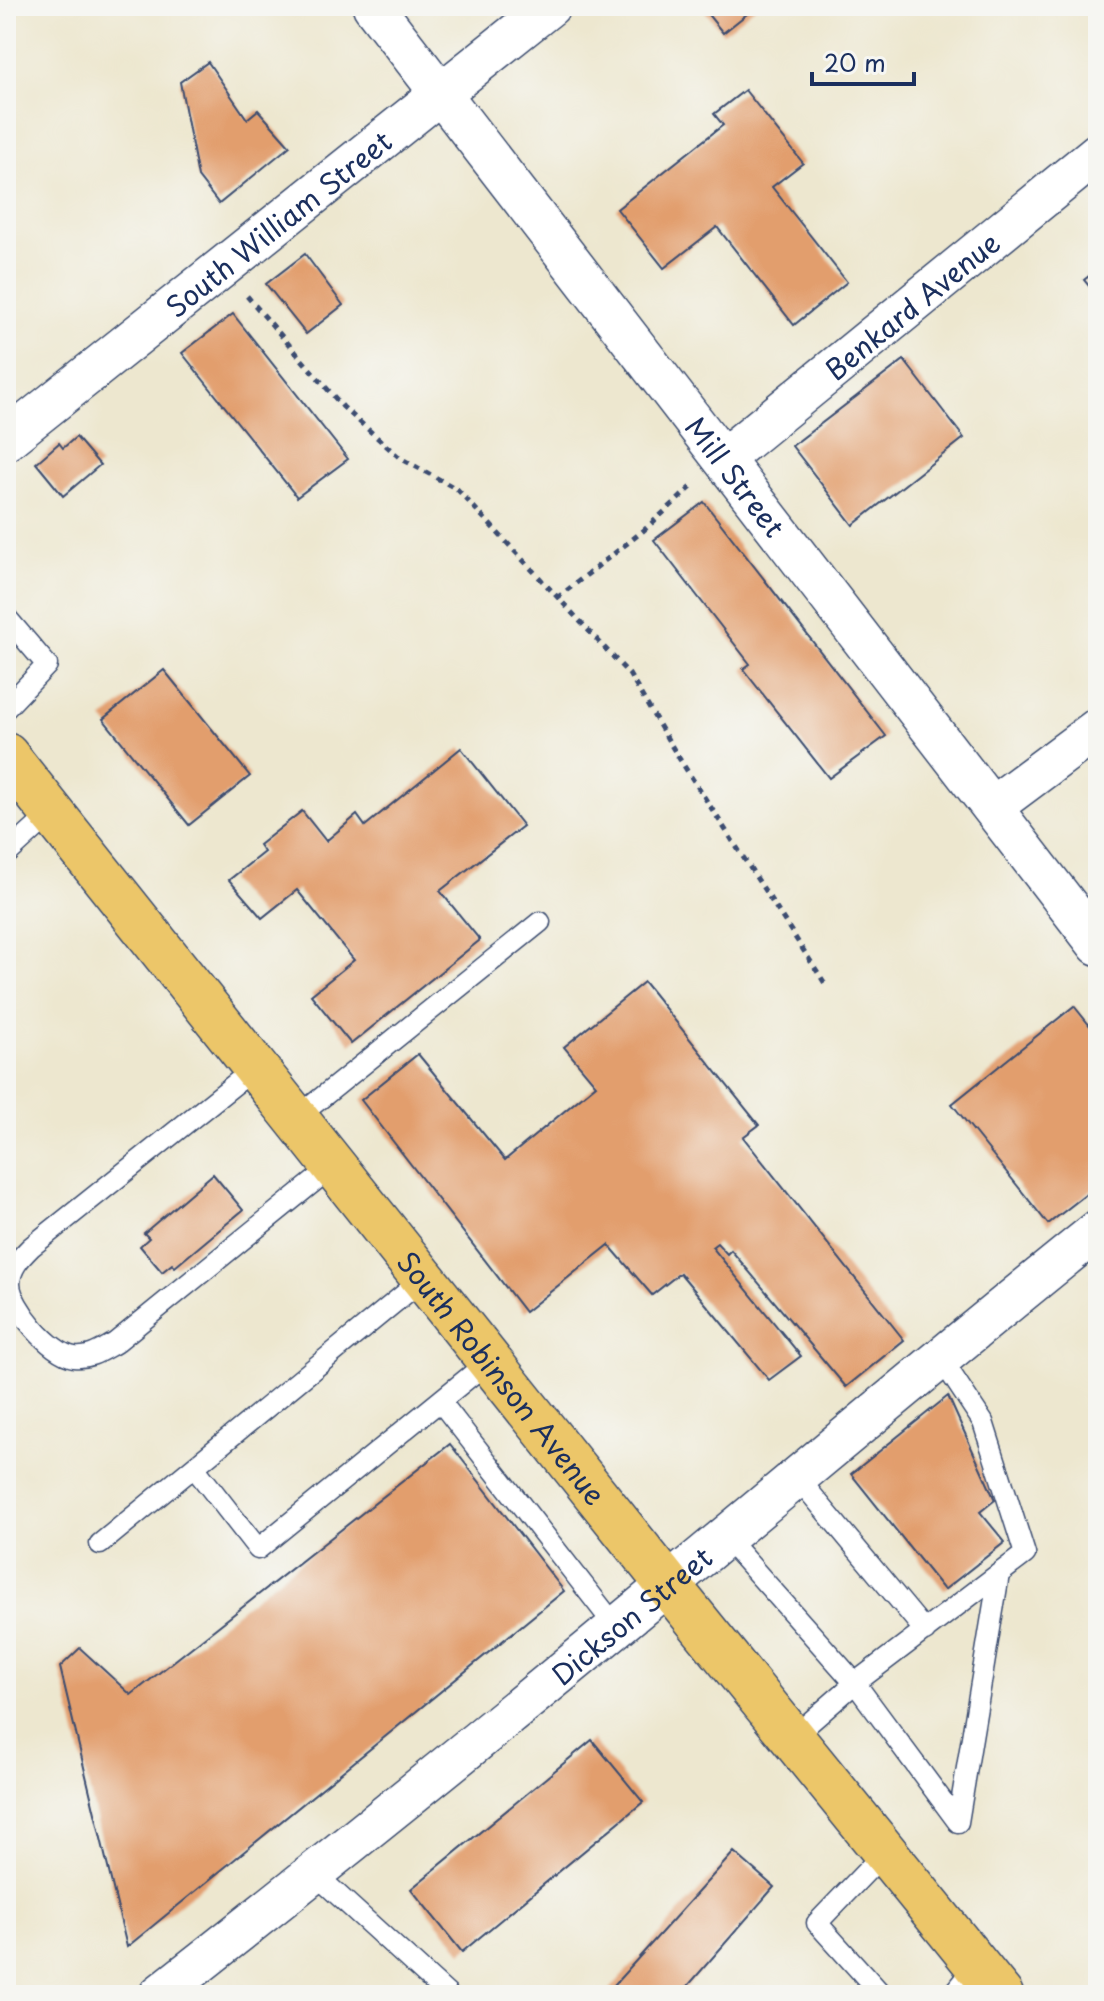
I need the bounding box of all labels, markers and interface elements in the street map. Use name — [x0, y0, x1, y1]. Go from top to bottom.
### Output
scale bar — [812, 36, 914, 86]
text: 20 m — [824, 44, 886, 80]
street label: South William Street — [156, 119, 400, 327]
street label: Benkard Avenue — [815, 221, 1008, 390]
street label: Mill Street — [676, 407, 796, 545]
street label: South Robinson Avenue — [388, 1241, 617, 1513]
street label: Dickson Street — [541, 1535, 721, 1694]

